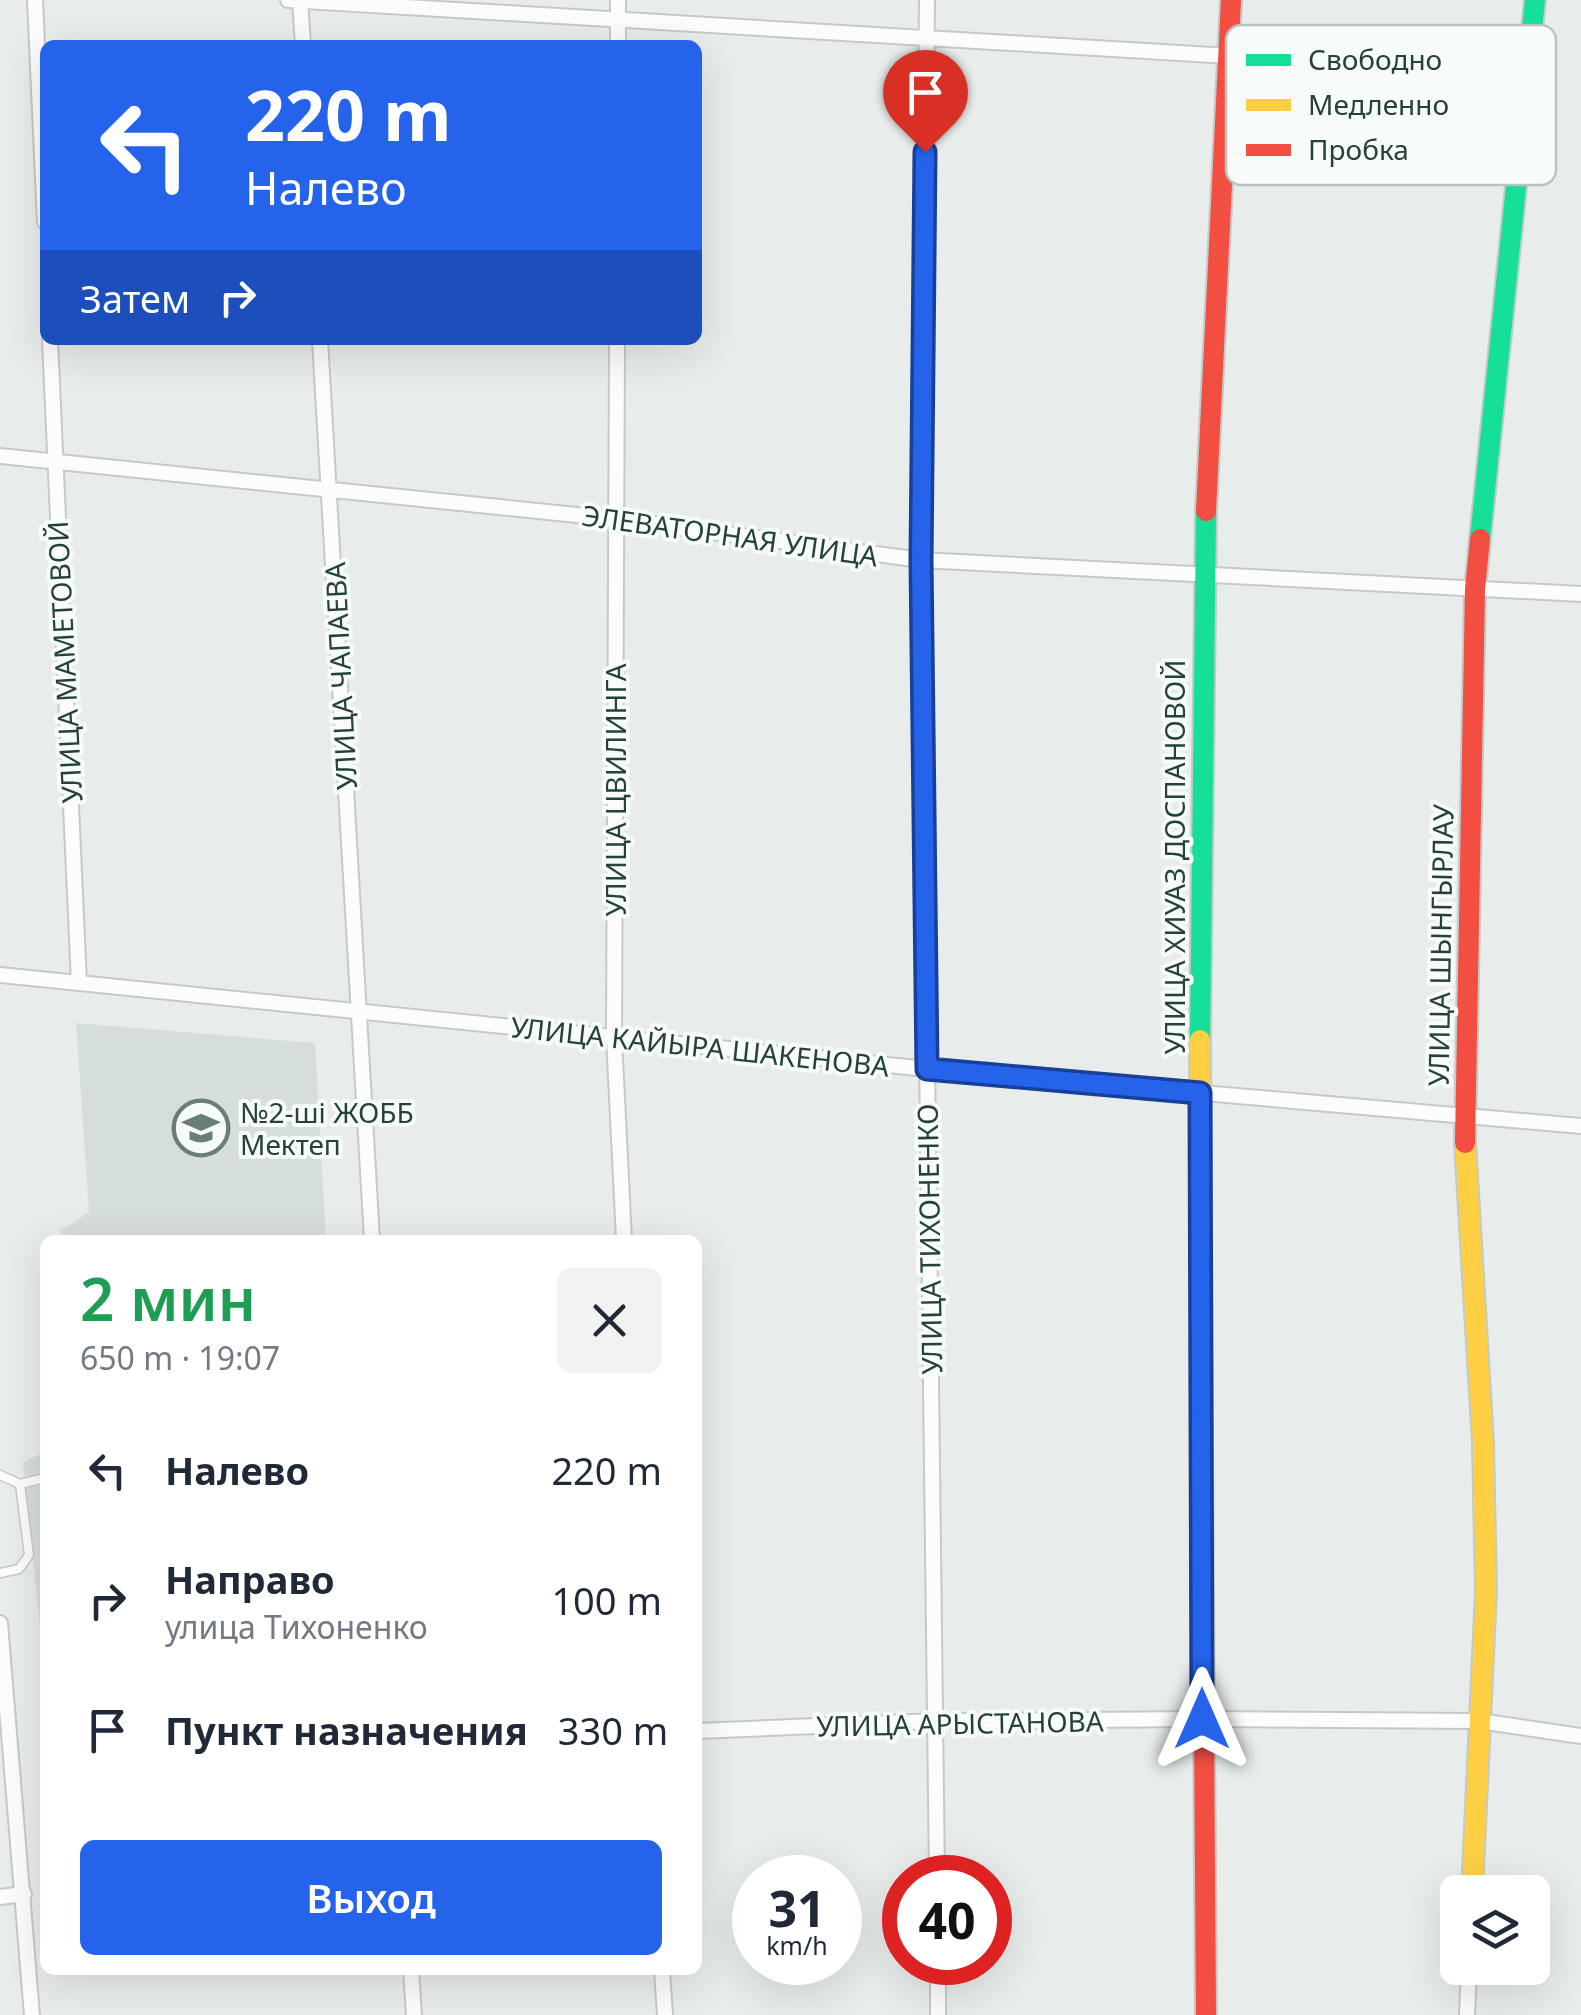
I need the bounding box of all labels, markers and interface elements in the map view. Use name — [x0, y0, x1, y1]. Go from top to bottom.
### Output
legend — [1226, 25, 1556, 185]
text: Свободно — [1308, 40, 1442, 78]
pin — [883, 50, 968, 153]
icon: arrive — [898, 65, 953, 120]
text: 220 m — [245, 66, 452, 162]
icon: left — [80, 80, 210, 210]
text: Медленно — [1308, 85, 1449, 123]
text: Пробка — [1308, 130, 1409, 168]
text: Налево — [245, 157, 407, 218]
icon: right — [210, 270, 265, 325]
text: Затем — [80, 272, 190, 324]
street label: ЭЛЕВАТОРНАЯ УЛИЦА — [580, 495, 880, 575]
street label: УЛИЦА МАМЕТОВОЙ — [38, 520, 90, 804]
street label: УЛИЦА ЧАПАЕВА — [315, 561, 365, 791]
street label: УЛИЦА ХИУАЗ ДОСПАНОВОЙ — [1155, 660, 1193, 1054]
street label: УЛИЦА ЦВИЛИНГА — [596, 663, 634, 917]
street label: УЛИЦА ШЫНГЫРЛАУ — [1419, 803, 1461, 1086]
street label: УЛИЦА КАЙЫРА ШАКЕНОВА — [509, 1007, 891, 1085]
place label: №2-ші ЖОББ Мектеп — [240, 1093, 414, 1163]
school or university icon: №2-ші ЖОББ Мектеп — [171, 1098, 231, 1158]
street label: УЛИЦА ТИХОНЕНКО — [908, 1103, 950, 1375]
text: 2 мин — [80, 1257, 256, 1339]
button: close — [557, 1268, 662, 1373]
text: 650 m · 19:07 — [80, 1336, 280, 1379]
icon: left — [80, 1443, 135, 1498]
text: Налево — [165, 1444, 309, 1496]
text: 220 m — [551, 1444, 662, 1496]
text: Направо — [165, 1553, 335, 1605]
icon: right — [80, 1573, 135, 1628]
text: 100 m — [551, 1574, 662, 1626]
text: улица Тихоненко — [165, 1605, 428, 1648]
position arrow — [1150, 1667, 1254, 1771]
street label: УЛИЦА АРЫСТАНОВА — [816, 1701, 1104, 1745]
icon: arrive — [80, 1703, 135, 1758]
text: Пункт назначения — [165, 1704, 528, 1756]
text: 330 m — [558, 1704, 668, 1756]
button: Выход — [80, 1840, 662, 1955]
speed limit sign: 40 — [882, 1855, 1012, 1985]
text: 31 — [768, 1874, 826, 1942]
map controls — [1440, 1875, 1550, 1985]
button: layers — [1440, 1875, 1550, 1985]
text: km/h — [766, 1928, 828, 1962]

